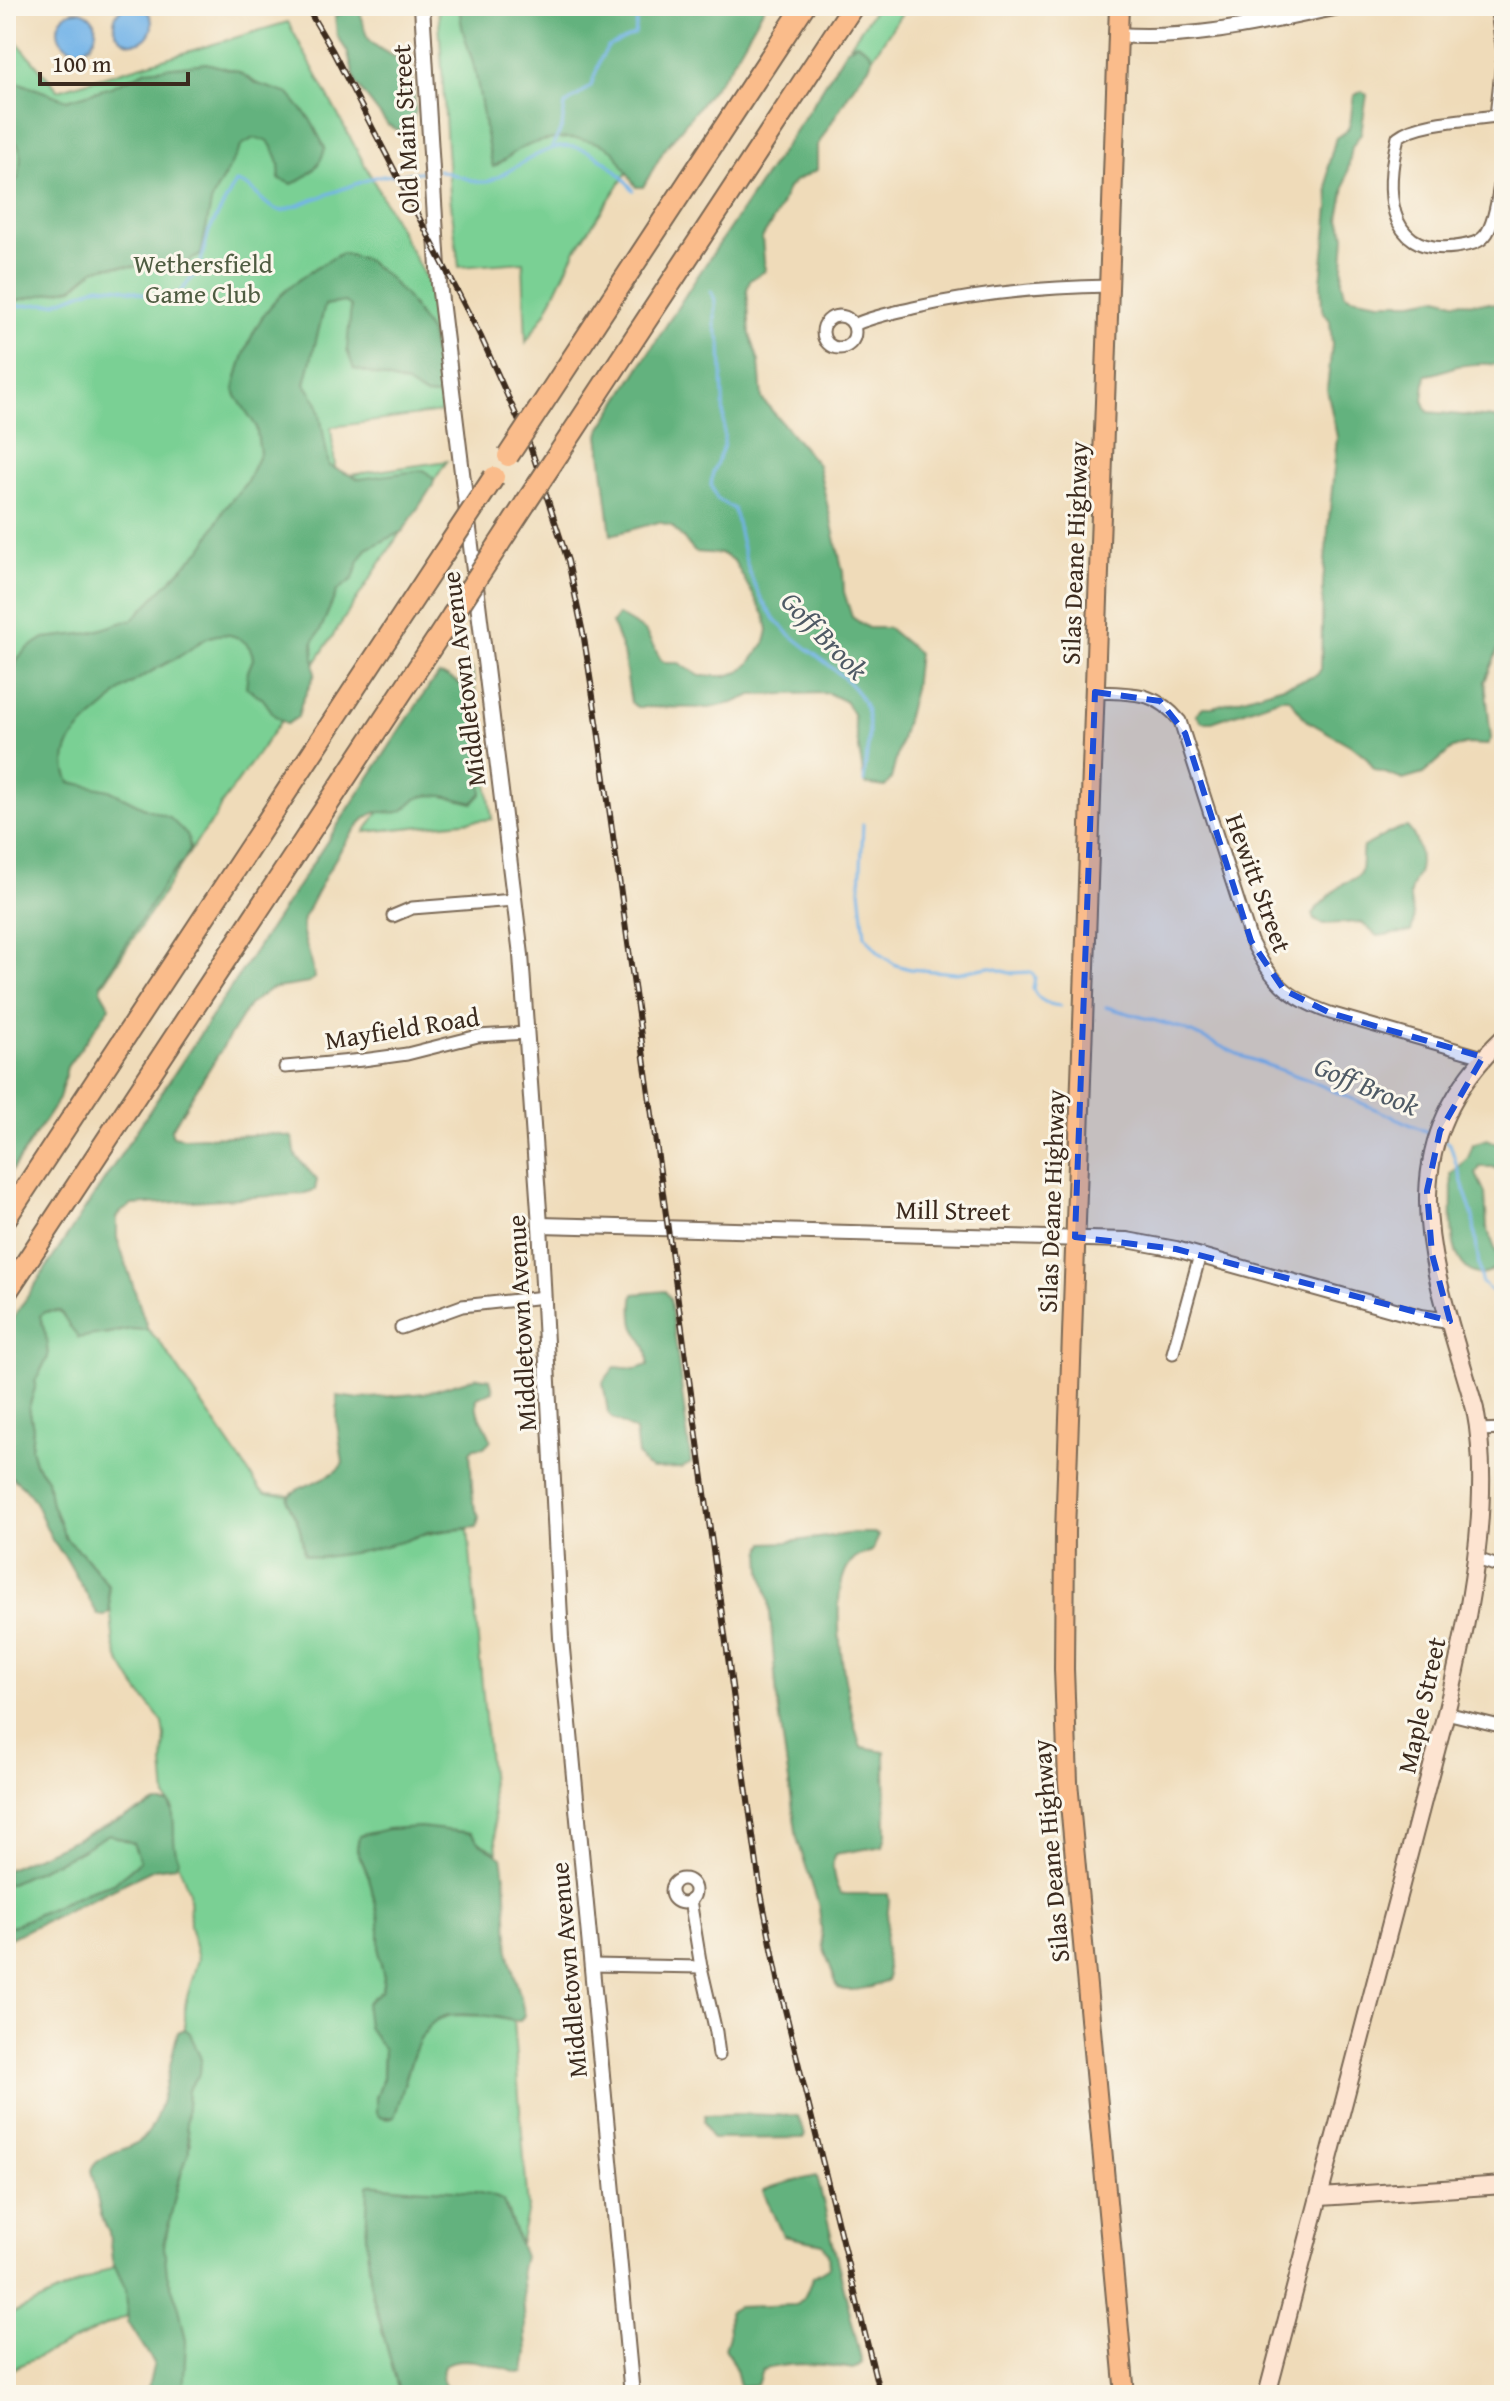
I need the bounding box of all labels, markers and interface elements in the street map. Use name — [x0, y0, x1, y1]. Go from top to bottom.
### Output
scale bar — [40, 36, 188, 86]
street label: Old Main Street — [381, 43, 429, 215]
text: 100 m — [52, 46, 112, 81]
park label: Wethersfield Game Club — [133, 244, 273, 313]
street label: Silas Deane Highway — [1051, 440, 1097, 666]
street label: Middletown Avenue — [430, 569, 496, 789]
water label: Goff Brook — [772, 581, 878, 689]
street label: Hewitt Street — [1216, 808, 1302, 958]
street label: Mayfield Road — [322, 997, 482, 1059]
water label: Goff Brook — [1308, 1045, 1426, 1125]
street label: Silas Deane Highway — [1028, 1088, 1074, 1314]
street label: Mill Street — [895, 1190, 1011, 1230]
street label: Middletown Avenue — [496, 1214, 546, 1432]
street label: Maple Street — [1386, 1633, 1456, 1777]
street label: Silas Deane Highway — [1021, 1738, 1079, 1964]
street label: Middletown Avenue — [539, 1860, 597, 2080]

